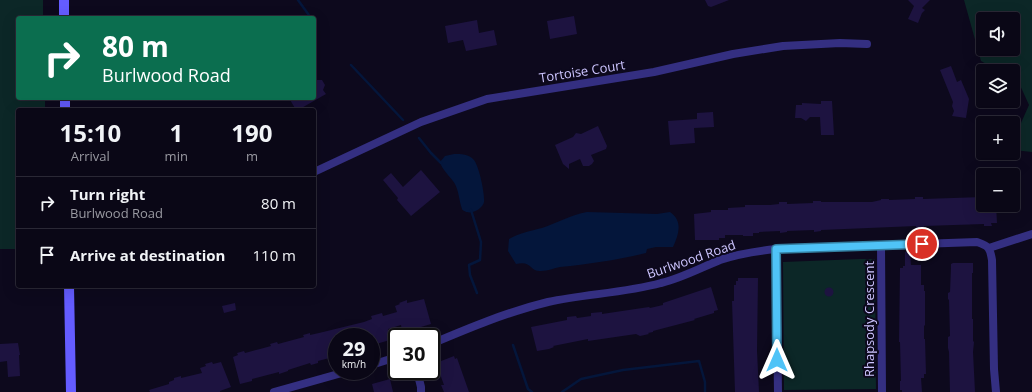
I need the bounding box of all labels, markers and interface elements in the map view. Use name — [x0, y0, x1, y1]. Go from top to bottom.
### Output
map controls — [976, 12, 1020, 212]
button: sound — [976, 12, 1020, 56]
text: 80 m — [102, 27, 169, 65]
icon: right — [36, 32, 88, 84]
street label: Tortoise Court — [538, 55, 627, 87]
text: Burlwood Road — [102, 63, 231, 87]
button: layers — [976, 64, 1020, 108]
text: 15:10 — [59, 116, 121, 149]
text: 1 — [169, 116, 183, 149]
text: 190 — [231, 116, 273, 149]
button: + — [976, 116, 1020, 160]
text: Arrival — [71, 147, 110, 165]
text: min — [165, 147, 188, 165]
text: m — [246, 147, 258, 165]
button: − — [976, 168, 1020, 212]
text: Turn right — [70, 184, 145, 204]
icon: right — [36, 192, 58, 214]
text: 80 m — [261, 193, 296, 213]
text: Burlwood Road — [70, 204, 163, 222]
pin — [905, 227, 939, 261]
icon: arrive — [911, 233, 933, 255]
street label: Burlwood Road — [644, 235, 738, 283]
icon: arrive — [36, 244, 58, 266]
text: Arrive at destination — [70, 245, 225, 265]
text: 110 m — [252, 245, 296, 265]
street label: Rhapsody Crescent — [860, 261, 878, 377]
speed limit sign: 30 — [388, 328, 440, 380]
text: 29 — [343, 335, 365, 362]
position arrow — [756, 339, 798, 381]
text: km/h — [342, 357, 366, 371]

